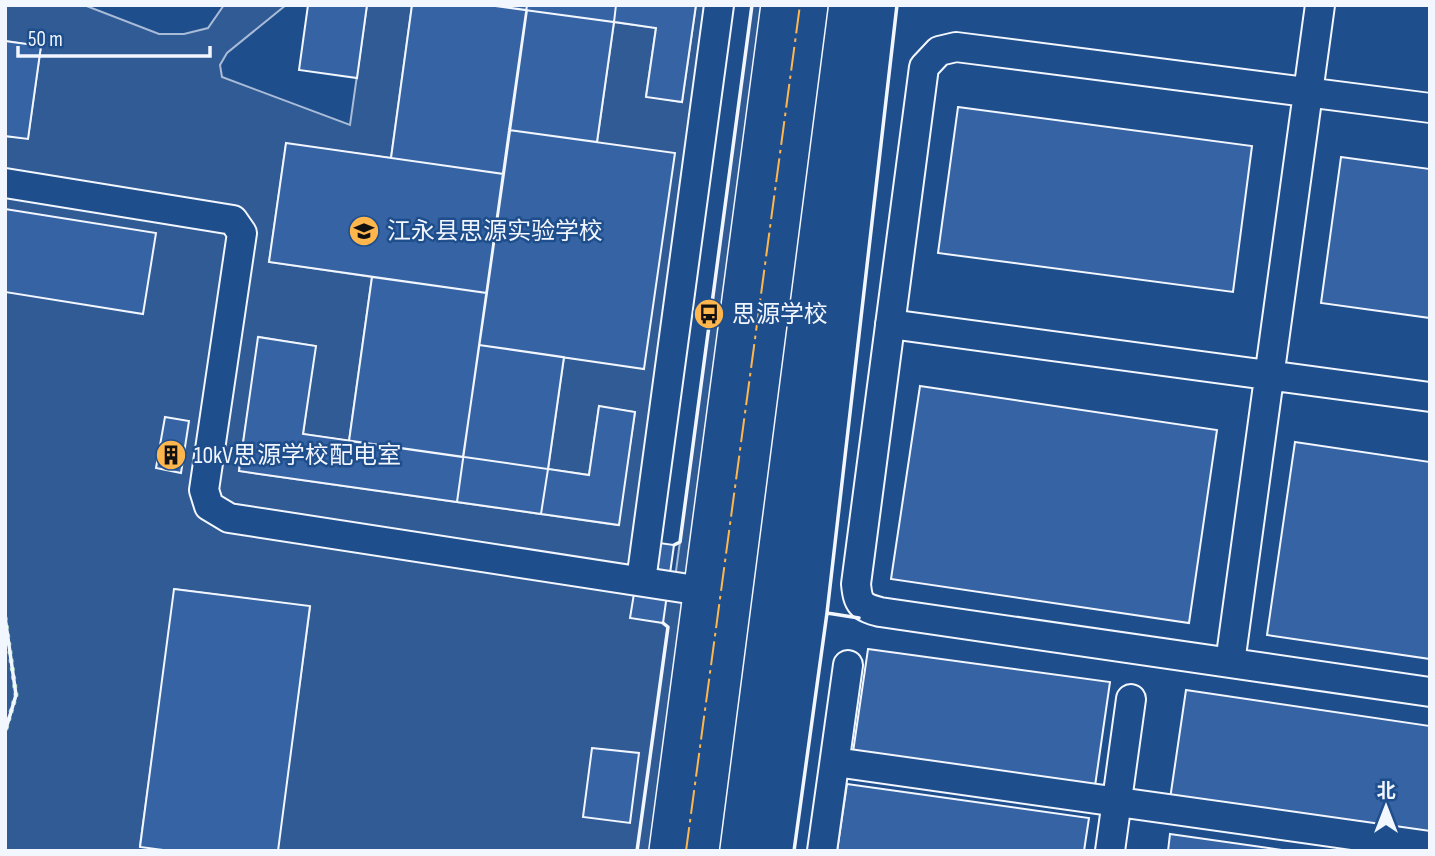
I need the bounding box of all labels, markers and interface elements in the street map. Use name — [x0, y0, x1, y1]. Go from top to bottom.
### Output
scale bar — [18, 14, 210, 58]
text: 50 m — [28, 27, 63, 52]
school or university icon: 江永县思源实验学校 — [347, 214, 381, 248]
place label: 江永县思源实验学校 — [387, 217, 603, 246]
bus stop icon: 思源学校 — [692, 297, 726, 331]
place label: 思源学校 — [732, 300, 828, 329]
building icon: 10kV思源学校配电室 — [154, 438, 188, 472]
place label: 10kV思源学校配电室 — [194, 441, 401, 470]
north arrow — [1351, 772, 1421, 842]
text: 北 — [1376, 780, 1396, 803]

